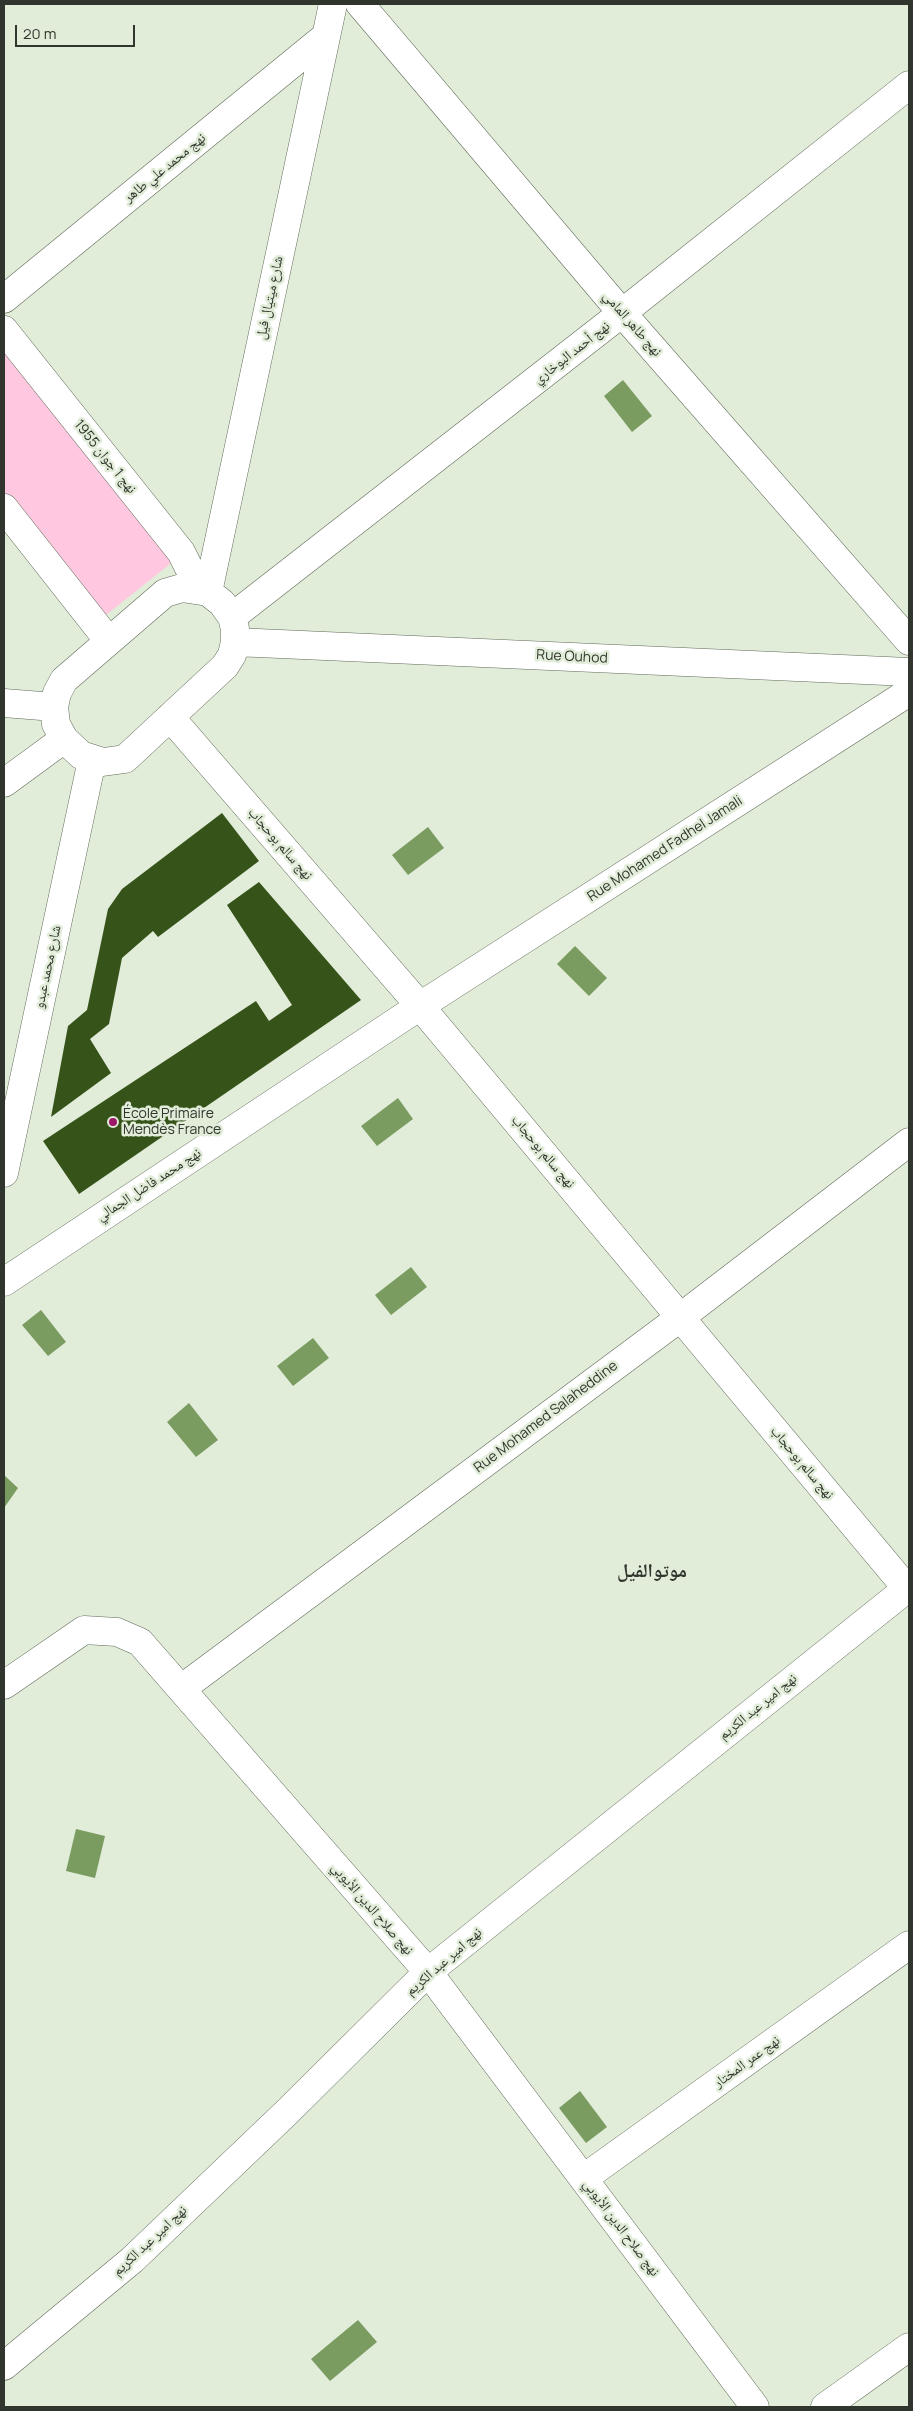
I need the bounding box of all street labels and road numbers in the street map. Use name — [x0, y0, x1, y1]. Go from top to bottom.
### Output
street label: نهج محمد علي طاهر — [121, 130, 209, 206]
street label: شارع ميتيال فيل — [253, 255, 287, 341]
street label: نهج طاهر المامي — [599, 288, 665, 360]
street label: نهج أحمد البوخاري — [530, 318, 614, 388]
street label: نهج 1 جوان 1955 — [70, 417, 140, 497]
street label: Rue Ouhod — [536, 647, 608, 667]
street label: Rue Mohamed Fadhel Jamali — [584, 793, 746, 905]
street label: نهج سالم بوحجاب — [244, 804, 316, 884]
street label: شارع محمد عبدو — [31, 924, 65, 1010]
street label: نهج سالم بوحجاب — [508, 1112, 578, 1192]
street label: نهج محمد فاضل الجمالي — [94, 1145, 204, 1225]
street label: Rue Mohamed Salaheddine — [471, 1357, 621, 1477]
street label: نهج سالم بوحجاب — [767, 1423, 837, 1503]
street label: نهج امير عبد الكريم — [716, 1670, 800, 1744]
street label: نهج صلاح الدين الأيوبي — [327, 1859, 417, 1959]
street label: نهج امير عبد الكريم — [402, 1924, 486, 2000]
street label: نهج عمر المختار — [711, 2032, 783, 2092]
street label: نهج صلاح الدين الأيوبي — [579, 2176, 663, 2280]
street label: نهج امير عبد الكريم — [109, 2202, 191, 2280]

